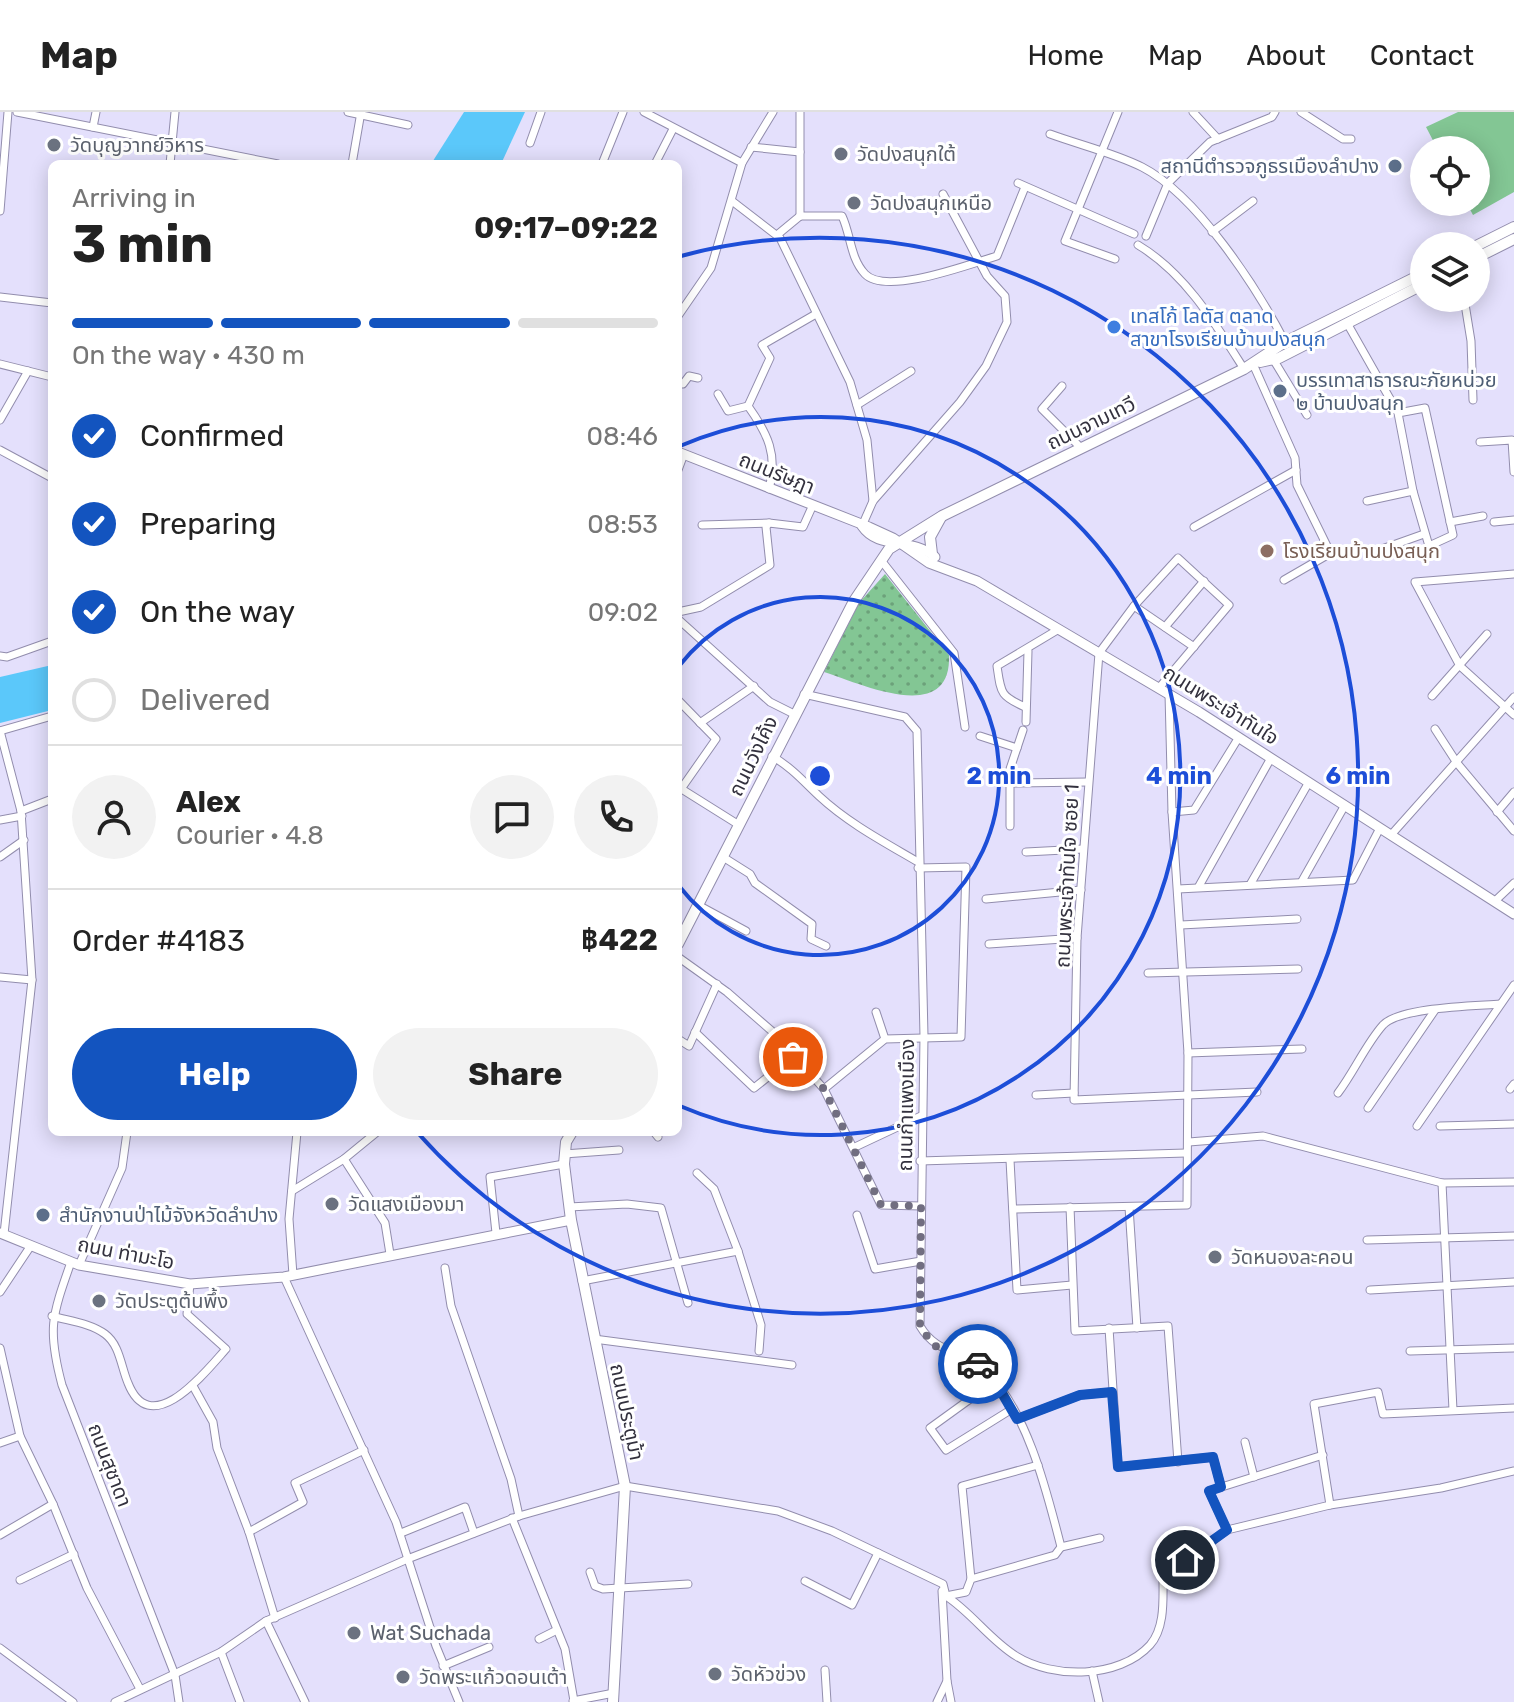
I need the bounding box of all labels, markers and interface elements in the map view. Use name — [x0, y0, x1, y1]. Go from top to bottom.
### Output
text: Map — [40, 32, 118, 78]
text: Home — [1027, 39, 1104, 72]
text: Map — [1148, 39, 1202, 72]
text: About — [1246, 39, 1326, 72]
text: Contact — [1370, 39, 1474, 72]
place label: วัดบุญวาทย์วิหาร — [70, 133, 204, 157]
marker: วัดบุญวาทย์วิหาร — [45, 136, 63, 154]
map controls — [1410, 136, 1490, 312]
button: locate — [1410, 136, 1490, 216]
place label: วัดปงสนุกใต้ — [857, 142, 956, 166]
marker: วัดปงสนุกใต้ — [832, 145, 850, 163]
place label: สถานีตำรวจภูธรเมืองลำปาง — [1160, 154, 1379, 179]
marker: สถานีตำรวจภูธรเมืองลำปาง — [1386, 157, 1404, 175]
text: Arriving in — [72, 183, 196, 214]
place label: วัดปงสนุกเหนือ — [870, 191, 992, 215]
marker: วัดปงสนุกเหนือ — [845, 194, 863, 212]
text: 09:17–09:22 — [474, 210, 658, 246]
text: 3 min — [72, 213, 213, 275]
button: layers — [1410, 232, 1490, 312]
place label: เทสโก้ โลตัส ตลาด สาขาโรงเรียนบ้านปงสนุก — [1130, 304, 1326, 351]
marker: เทสโก้ โลตัส ตลาด สาขาโรงเรียนบ้านปงสนุก — [1105, 318, 1123, 336]
text: On the way · 430 m — [72, 340, 305, 371]
place label: บรรเทาสาธารณะภัยหน่วย ๒ บ้านปงสนุก — [1296, 368, 1497, 415]
marker: บรรเทาสาธารณะภัยหน่วย ๒ บ้านปงสนุก — [1271, 382, 1289, 400]
street label: ถนนจามเทวี — [1043, 391, 1139, 455]
icon: check — [72, 414, 116, 458]
text: Confirmed — [140, 418, 284, 454]
text: 08:46 — [586, 421, 658, 452]
street label: ถนนรัษฎา — [736, 447, 818, 499]
icon: check — [72, 502, 116, 546]
text: Preparing — [140, 506, 276, 542]
text: 08:53 — [587, 509, 658, 540]
place label: โรงเรียนบ้านปงสนุก — [1283, 539, 1440, 563]
marker: โรงเรียนบ้านปงสนุก — [1258, 542, 1276, 560]
icon: check — [72, 590, 116, 634]
text: On the way — [140, 594, 295, 630]
text: 09:02 — [588, 597, 658, 628]
street label: ถนนพระเจ้าทันใจ — [1159, 660, 1283, 750]
text: Delivered — [140, 682, 271, 718]
street label: ถนนวังโค้ง — [723, 712, 783, 800]
centre of rings — [806, 762, 834, 790]
text: 2 min — [967, 762, 1032, 790]
text: 4 min — [1146, 762, 1212, 790]
text: 6 min — [1325, 762, 1391, 790]
button: person — [72, 775, 156, 859]
button: chat — [470, 775, 554, 859]
button: phone — [574, 775, 658, 859]
street label: ถนนพระเจ้าทันใจ ซอย 1 — [1050, 783, 1084, 969]
text: Alex — [176, 784, 241, 820]
text: Courier · 4.8 — [176, 820, 324, 851]
text: ฿422 — [581, 922, 658, 958]
text: Order #4183 — [72, 923, 245, 959]
pin — [759, 1023, 827, 1091]
button: Help — [72, 1028, 357, 1120]
button: Share — [373, 1028, 658, 1120]
icon: bag — [771, 1035, 815, 1079]
street label: ถนนกำแพงเมือง — [893, 1038, 919, 1172]
place label: วัดแสงเมืองมา — [348, 1192, 464, 1216]
marker: วัดแสงเมืองมา — [323, 1195, 341, 1213]
place label: สำนักงานป่าไม้จังหวัดลำปาง — [59, 1203, 278, 1227]
marker: สำนักงานป่าไม้จังหวัดลำปาง — [34, 1206, 52, 1224]
street label: ถนน ท่ามะโอ — [75, 1232, 177, 1274]
place label: วัดหนองละคอน — [1231, 1245, 1354, 1269]
marker: วัดหนองละคอน — [1206, 1248, 1224, 1266]
place label: วัดประตูต้นพึ้ง — [115, 1287, 228, 1314]
marker: วัดประตูต้นพึ้ง — [90, 1292, 108, 1310]
courier — [938, 1324, 1018, 1404]
icon: car — [956, 1342, 1000, 1386]
street label: ถนนประตูม้า — [604, 1361, 649, 1463]
street label: ถนนสุชาดา — [83, 1420, 137, 1510]
pin — [1151, 1526, 1219, 1594]
icon: home — [1163, 1538, 1207, 1582]
place label: Wat Suchada — [370, 1621, 491, 1645]
marker: Wat Suchada — [345, 1624, 363, 1642]
place label: วัดหัวข่วง — [731, 1662, 806, 1686]
place label: วัดพระแก้วดอนเต้า — [419, 1665, 567, 1689]
marker: วัดหัวข่วง — [706, 1665, 724, 1683]
marker: วัดพระแก้วดอนเต้า — [394, 1668, 412, 1686]

